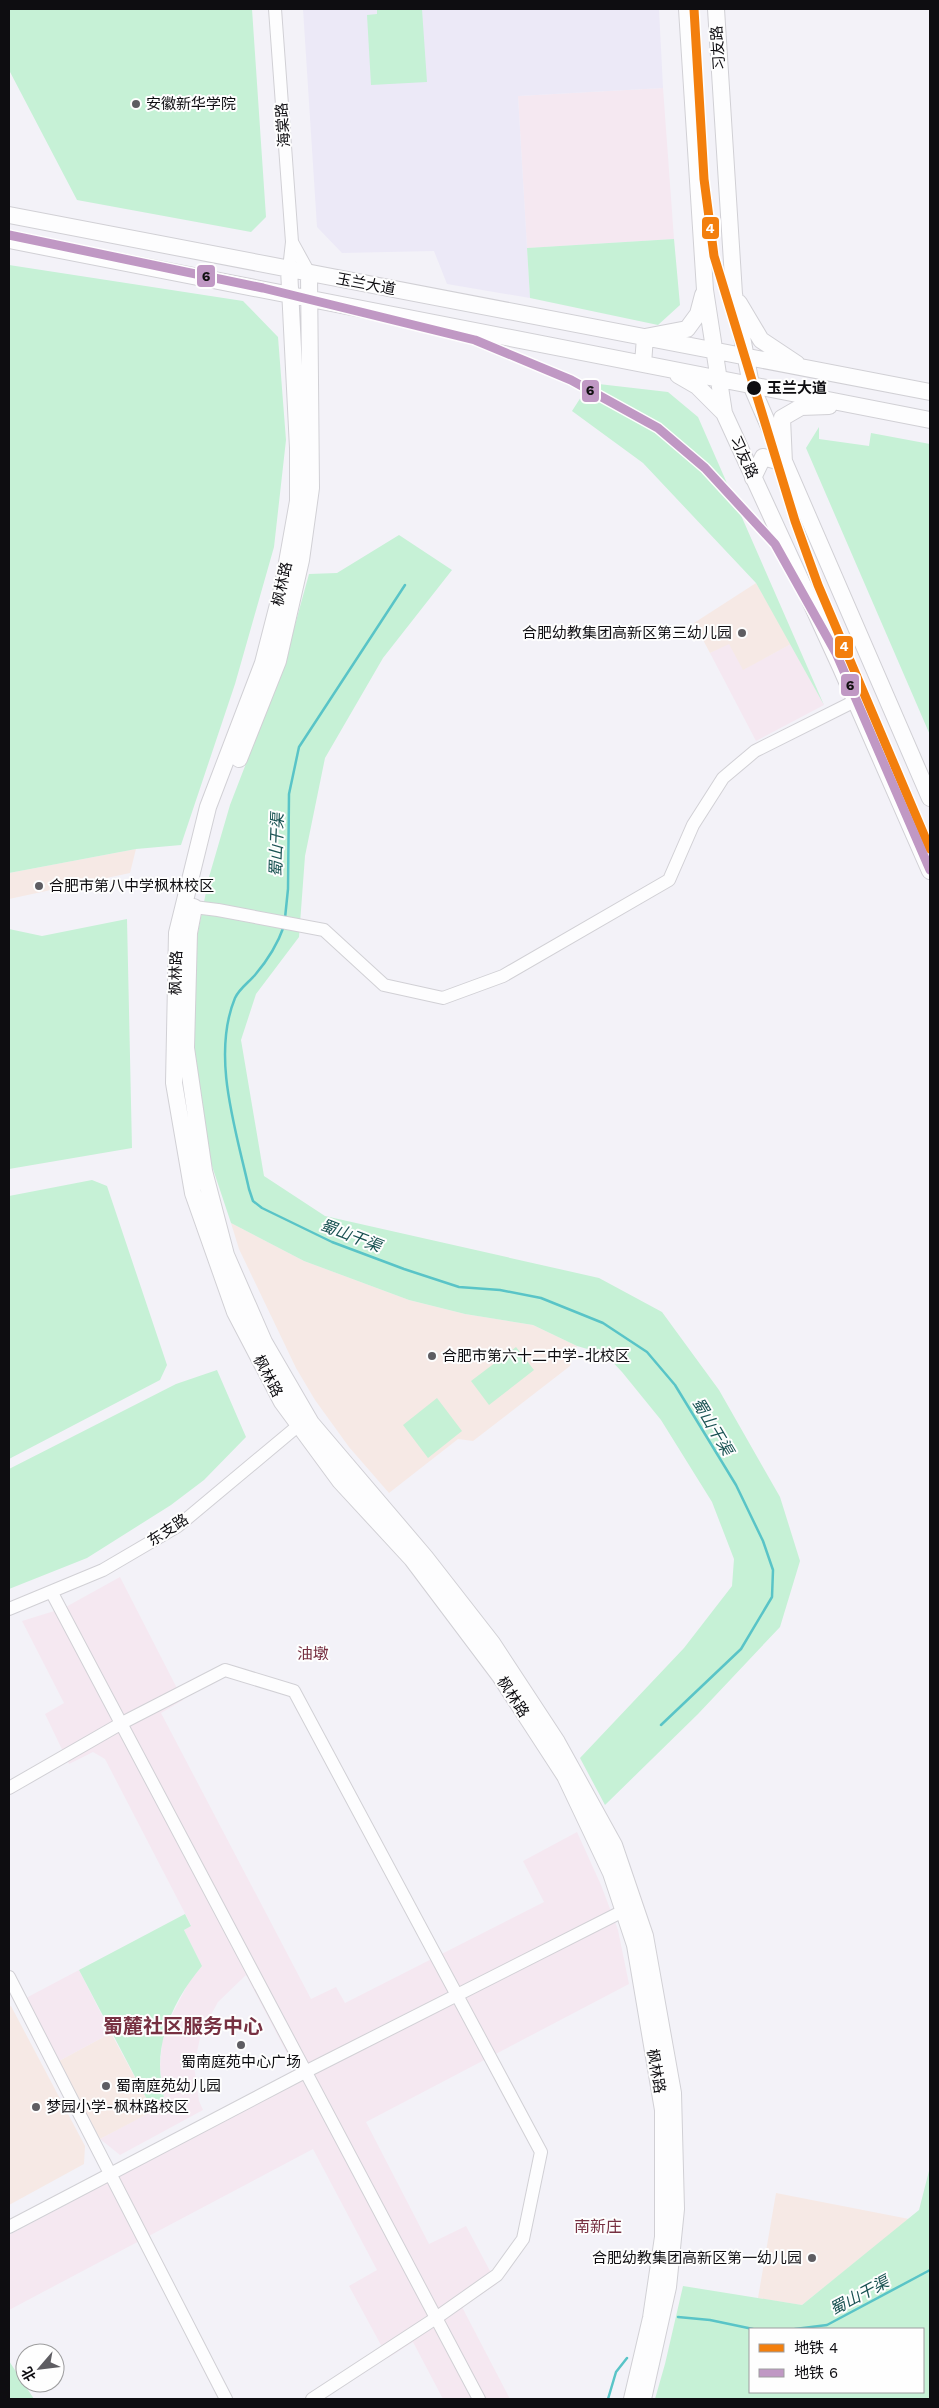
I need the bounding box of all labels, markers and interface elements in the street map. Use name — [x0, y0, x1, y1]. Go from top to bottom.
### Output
street label: 习友路 — [707, 25, 729, 71]
place label: 安徽新华学院 — [146, 95, 236, 113]
marker: 安徽新华学院 — [130, 98, 142, 110]
street label: 海棠路 — [272, 102, 294, 148]
line badge: 4 — [701, 216, 720, 240]
text: 4 — [705, 220, 715, 236]
line badge: 6 — [196, 264, 216, 288]
text: 6 — [202, 268, 211, 284]
street label: 玉兰大道 — [335, 269, 397, 299]
line badge: 6 — [581, 379, 600, 403]
marker: 玉兰大道 — [745, 379, 763, 397]
place label: 玉兰大道 — [767, 379, 827, 397]
text: 6 — [586, 382, 595, 398]
street label: 习友路 — [726, 433, 762, 481]
street label: 枫林路 — [269, 560, 295, 608]
place label: 合肥幼教集团高新区第三幼儿园 — [522, 624, 732, 642]
marker: 合肥幼教集团高新区第三幼儿园 — [736, 627, 748, 639]
line badge: 4 — [834, 635, 854, 659]
text: 4 — [839, 638, 849, 654]
line badge: 6 — [840, 673, 860, 697]
text: 6 — [846, 677, 855, 693]
water label: 蜀山干渠 — [266, 811, 287, 877]
place label: 合肥市第八中学枫林校区 — [49, 877, 214, 895]
marker: 合肥市第八中学枫林校区 — [33, 880, 45, 892]
street label: 枫林路 — [167, 950, 185, 996]
water label: 蜀山干渠 — [318, 1215, 386, 1257]
place label: 合肥市第六十二中学-北校区 — [442, 1347, 630, 1365]
marker: 合肥市第六十二中学-北校区 — [426, 1350, 438, 1362]
street label: 枫林路 — [249, 1352, 287, 1400]
water label: 蜀山干渠 — [688, 1394, 738, 1460]
street label: 东支路 — [144, 1510, 192, 1550]
district label: 油墩 — [297, 1644, 329, 1663]
street label: 枫林路 — [493, 1673, 533, 1721]
district label: 蜀麓社区服务中心 — [103, 2014, 263, 2038]
marker: 蜀南庭苑中心广场 — [235, 2039, 247, 2051]
street label: 枫林路 — [643, 2047, 669, 2095]
place label: 蜀南庭苑中心广场 — [181, 2053, 301, 2071]
place label: 蜀南庭苑幼儿园 — [116, 2077, 221, 2095]
marker: 蜀南庭苑幼儿园 — [100, 2080, 112, 2092]
place label: 梦园小学-枫林路校区 — [46, 2098, 189, 2116]
marker: 梦园小学-枫林路校区 — [30, 2101, 42, 2113]
district label: 南新庄 — [574, 2217, 622, 2236]
place label: 合肥幼教集团高新区第一幼儿园 — [592, 2249, 802, 2267]
marker: 合肥幼教集团高新区第一幼儿园 — [806, 2252, 818, 2264]
water label: 蜀山干渠 — [827, 2271, 894, 2319]
legend — [749, 2328, 924, 2393]
text: 地铁 4 — [794, 2339, 838, 2357]
north arrow — [15, 2343, 65, 2393]
text: 北 — [18, 2364, 39, 2384]
text: 地铁 6 — [794, 2364, 838, 2382]

